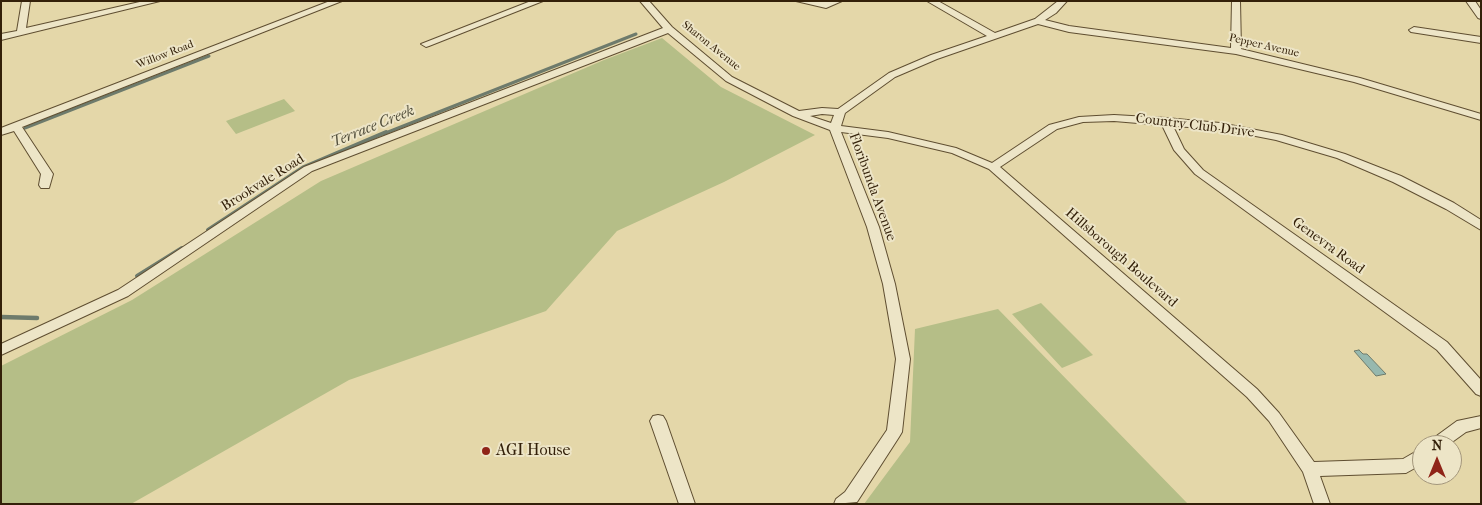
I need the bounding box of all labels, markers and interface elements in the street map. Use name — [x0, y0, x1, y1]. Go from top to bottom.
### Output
street label: Sharon Avenue — [679, 18, 743, 74]
street label: Pepper Avenue — [1228, 31, 1300, 61]
street label: Willow Road — [134, 38, 196, 72]
water label: Terrace Creek — [329, 102, 417, 152]
street label: Country Club Drive — [1135, 110, 1255, 142]
street label: Floribunda Avenue — [845, 131, 899, 243]
street label: Brookvale Road — [218, 151, 308, 215]
street label: Hillsborough Boulevard — [1062, 205, 1180, 311]
street label: Genevra Road — [1289, 214, 1367, 278]
north arrow — [1412, 435, 1462, 485]
text: N — [1432, 437, 1442, 454]
place label: AGI House — [496, 441, 570, 461]
marker: AGI House — [480, 445, 492, 457]

